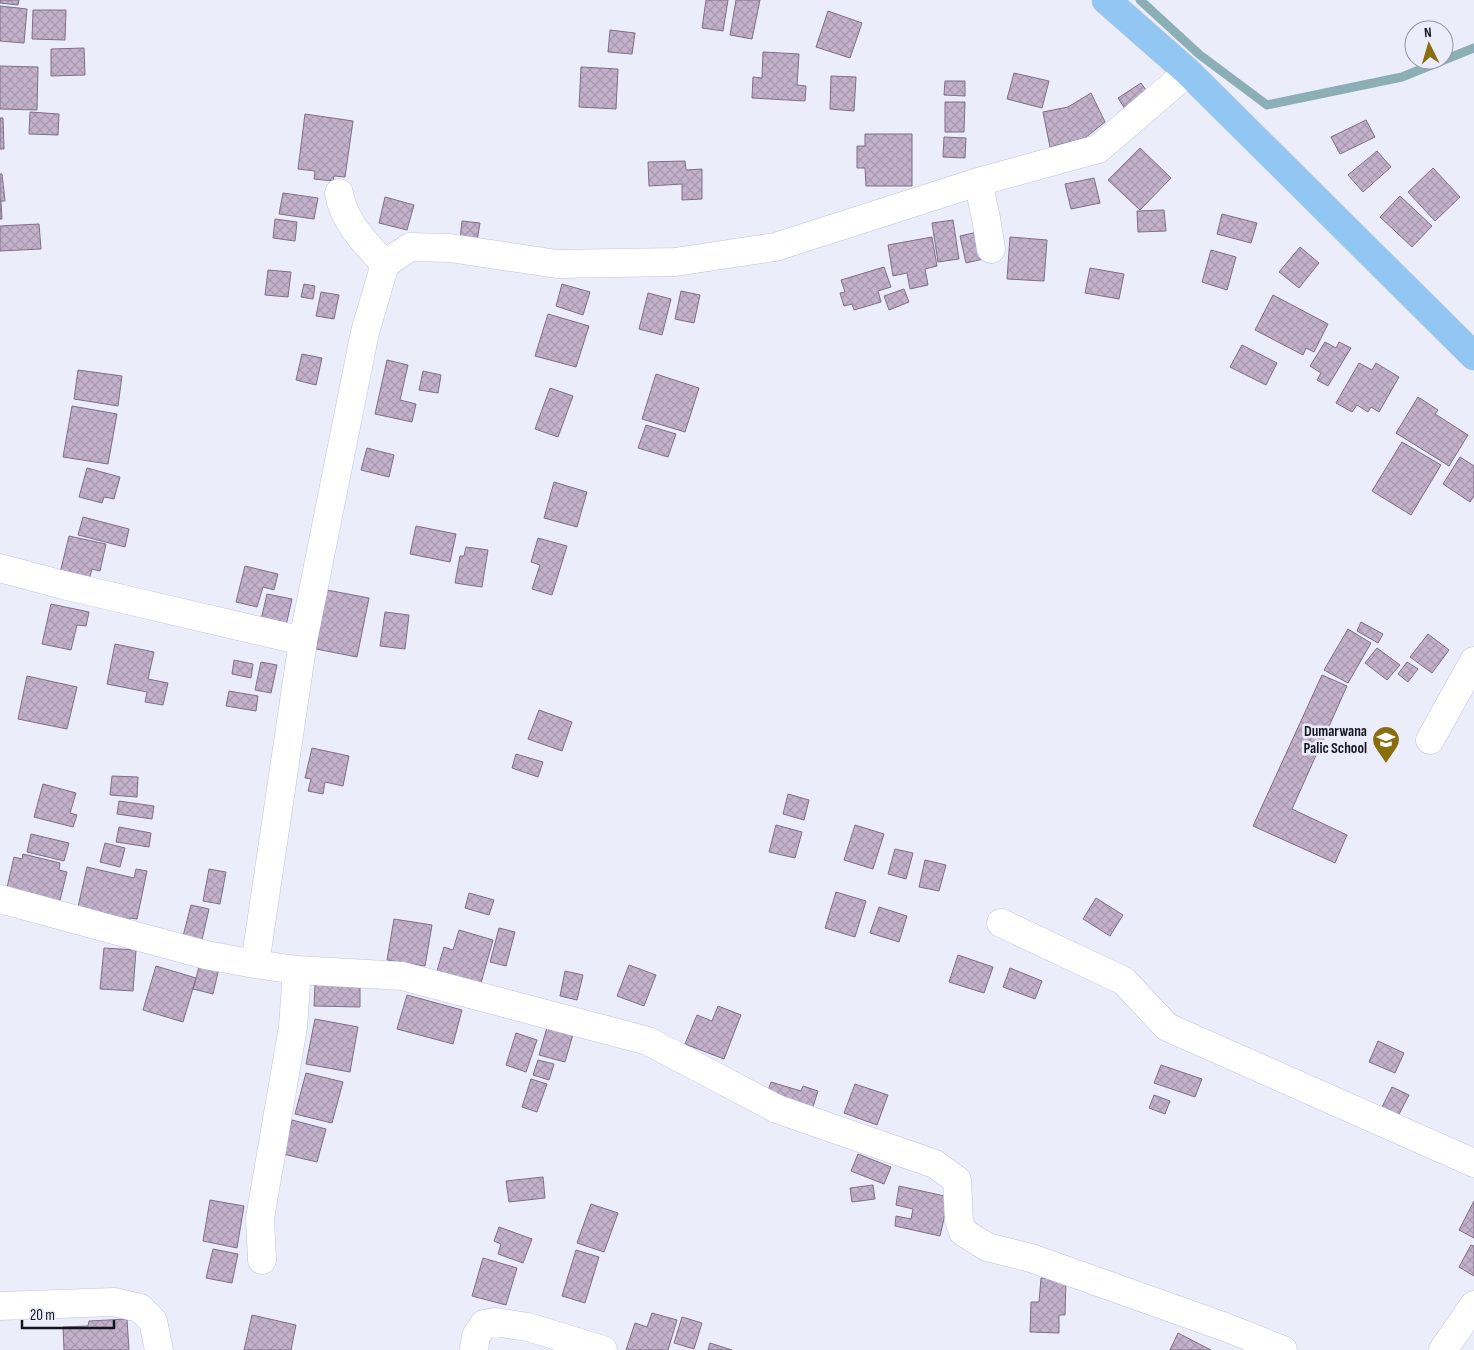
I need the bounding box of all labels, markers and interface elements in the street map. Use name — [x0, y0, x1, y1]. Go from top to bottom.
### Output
north arrow — [1404, 20, 1454, 70]
text: N — [1423, 24, 1432, 41]
place label: Dumarwana Palic School — [1303, 722, 1367, 758]
school or university icon: Dumarwana Palic School — [1371, 725, 1401, 764]
scale bar — [22, 1298, 115, 1330]
text: 20 m — [30, 1306, 55, 1325]

